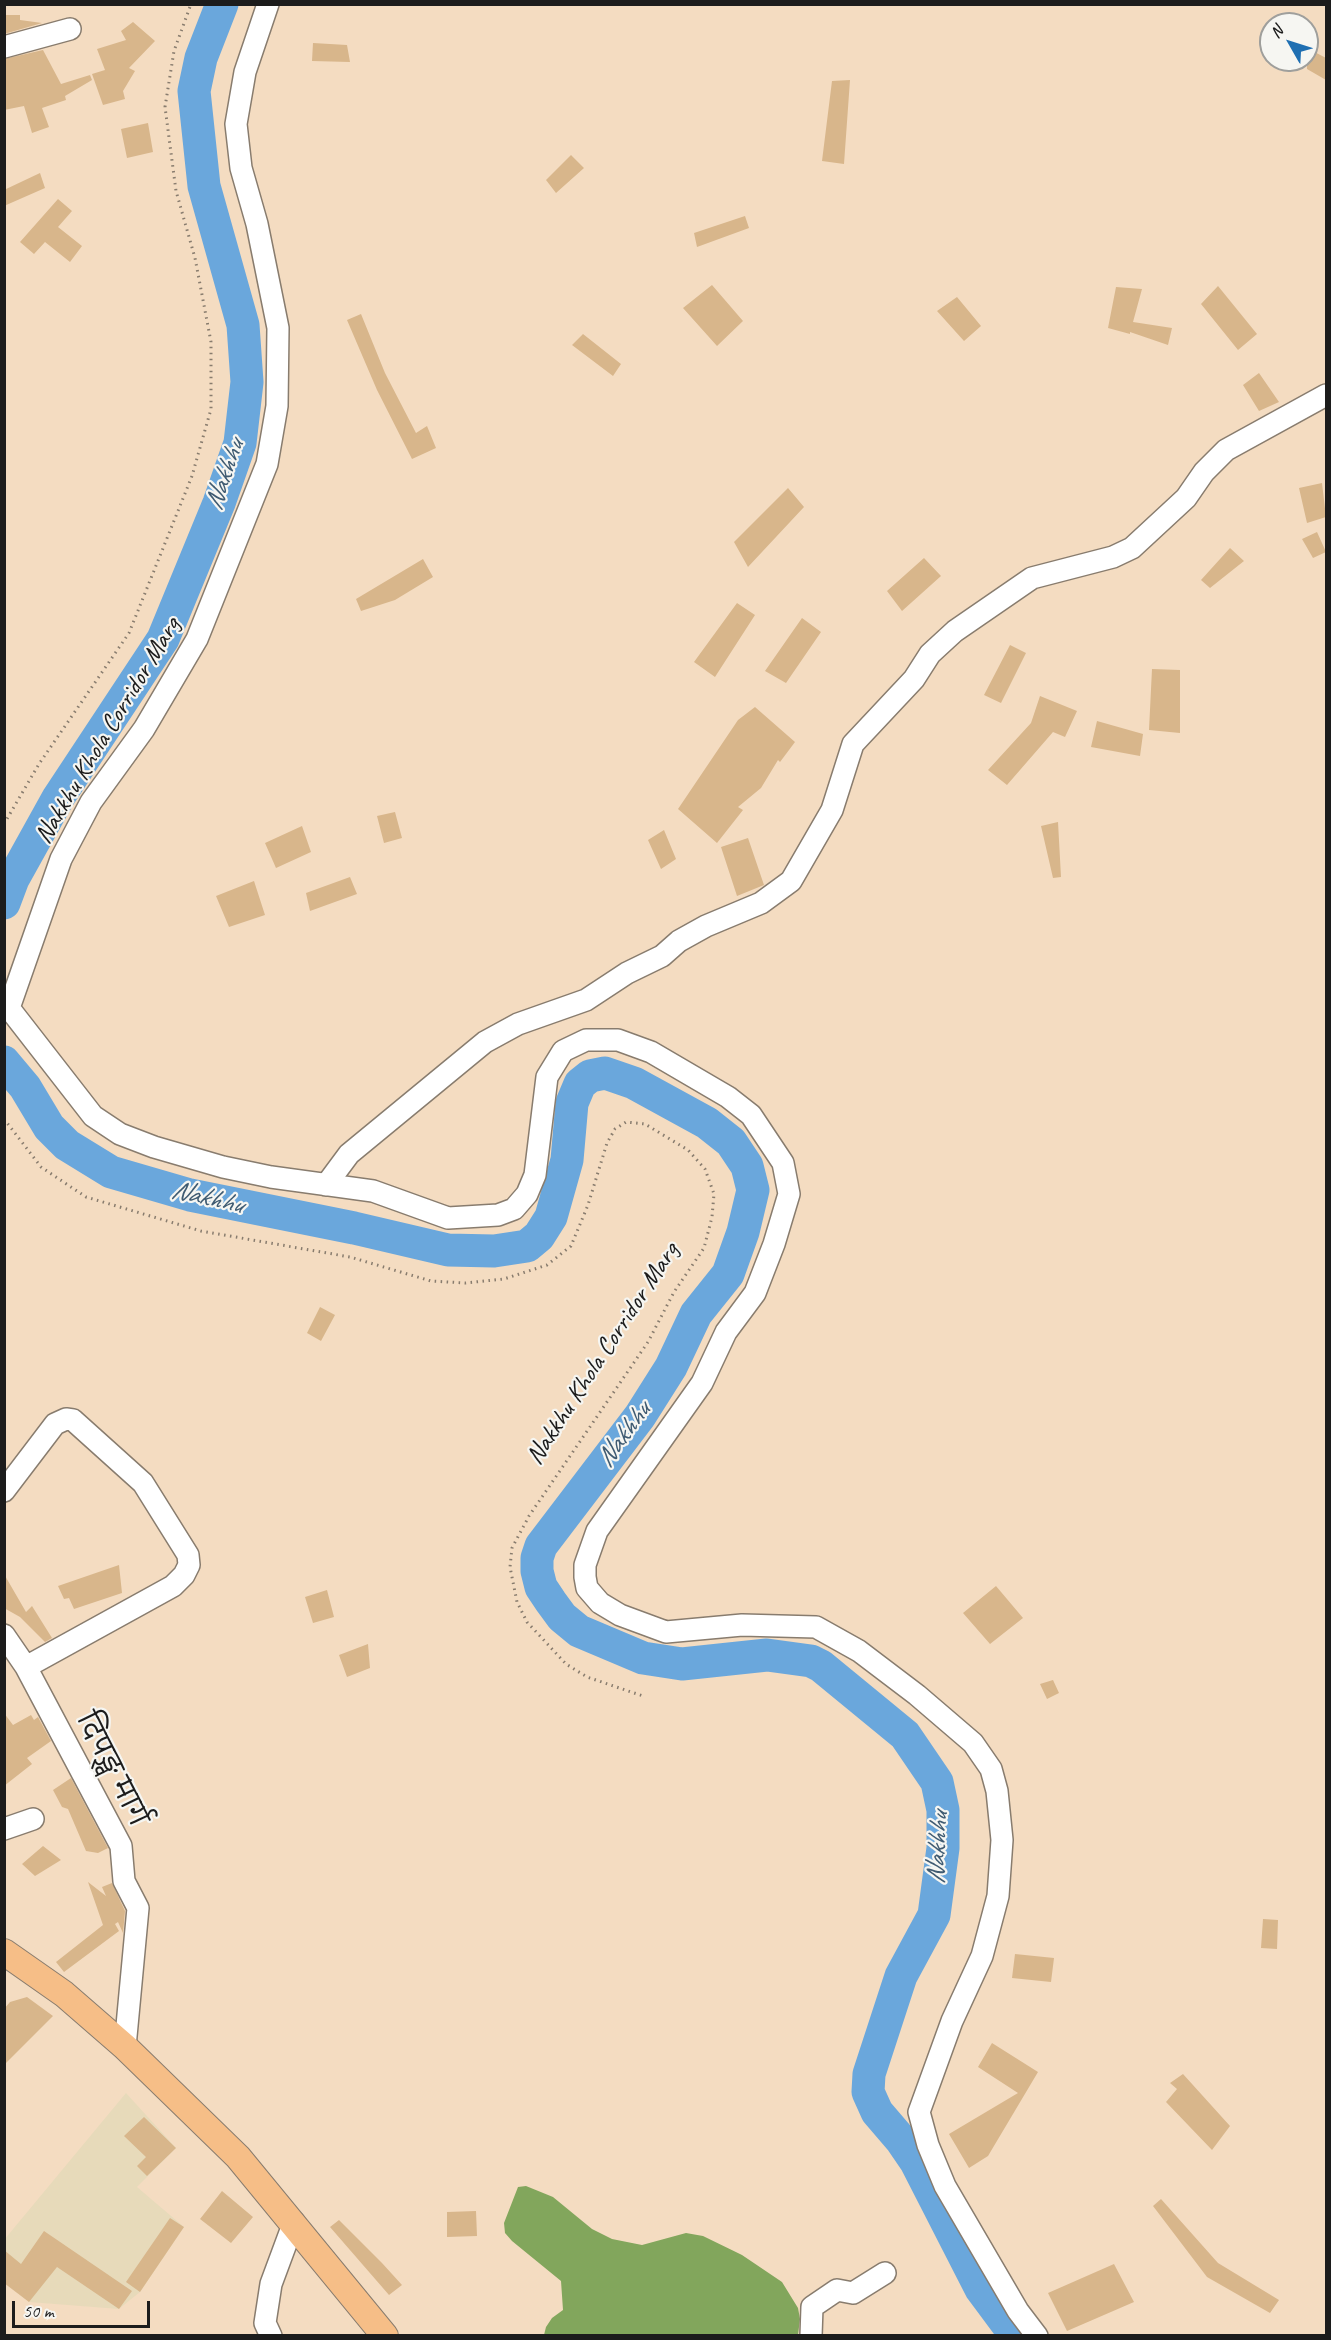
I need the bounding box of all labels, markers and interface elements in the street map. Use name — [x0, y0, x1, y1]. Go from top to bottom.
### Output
north arrow — [1259, 12, 1319, 72]
text: N — [1266, 22, 1287, 42]
water label: Nakhhu — [198, 436, 252, 514]
street label: Nakkhu Khola Corridor Marg — [28, 612, 188, 850]
water label: Nakhhu — [168, 1174, 246, 1222]
street label: Nakkhu Khola Corridor Marg — [520, 1237, 686, 1471]
water label: Nakhhu — [590, 1396, 658, 1474]
street label: दिपङ्ख मार्ग — [69, 1708, 153, 1832]
water label: Nakhhu — [920, 1811, 956, 1885]
scale bar — [15, 2289, 153, 2327]
text: 50 m — [23, 2300, 54, 2322]

